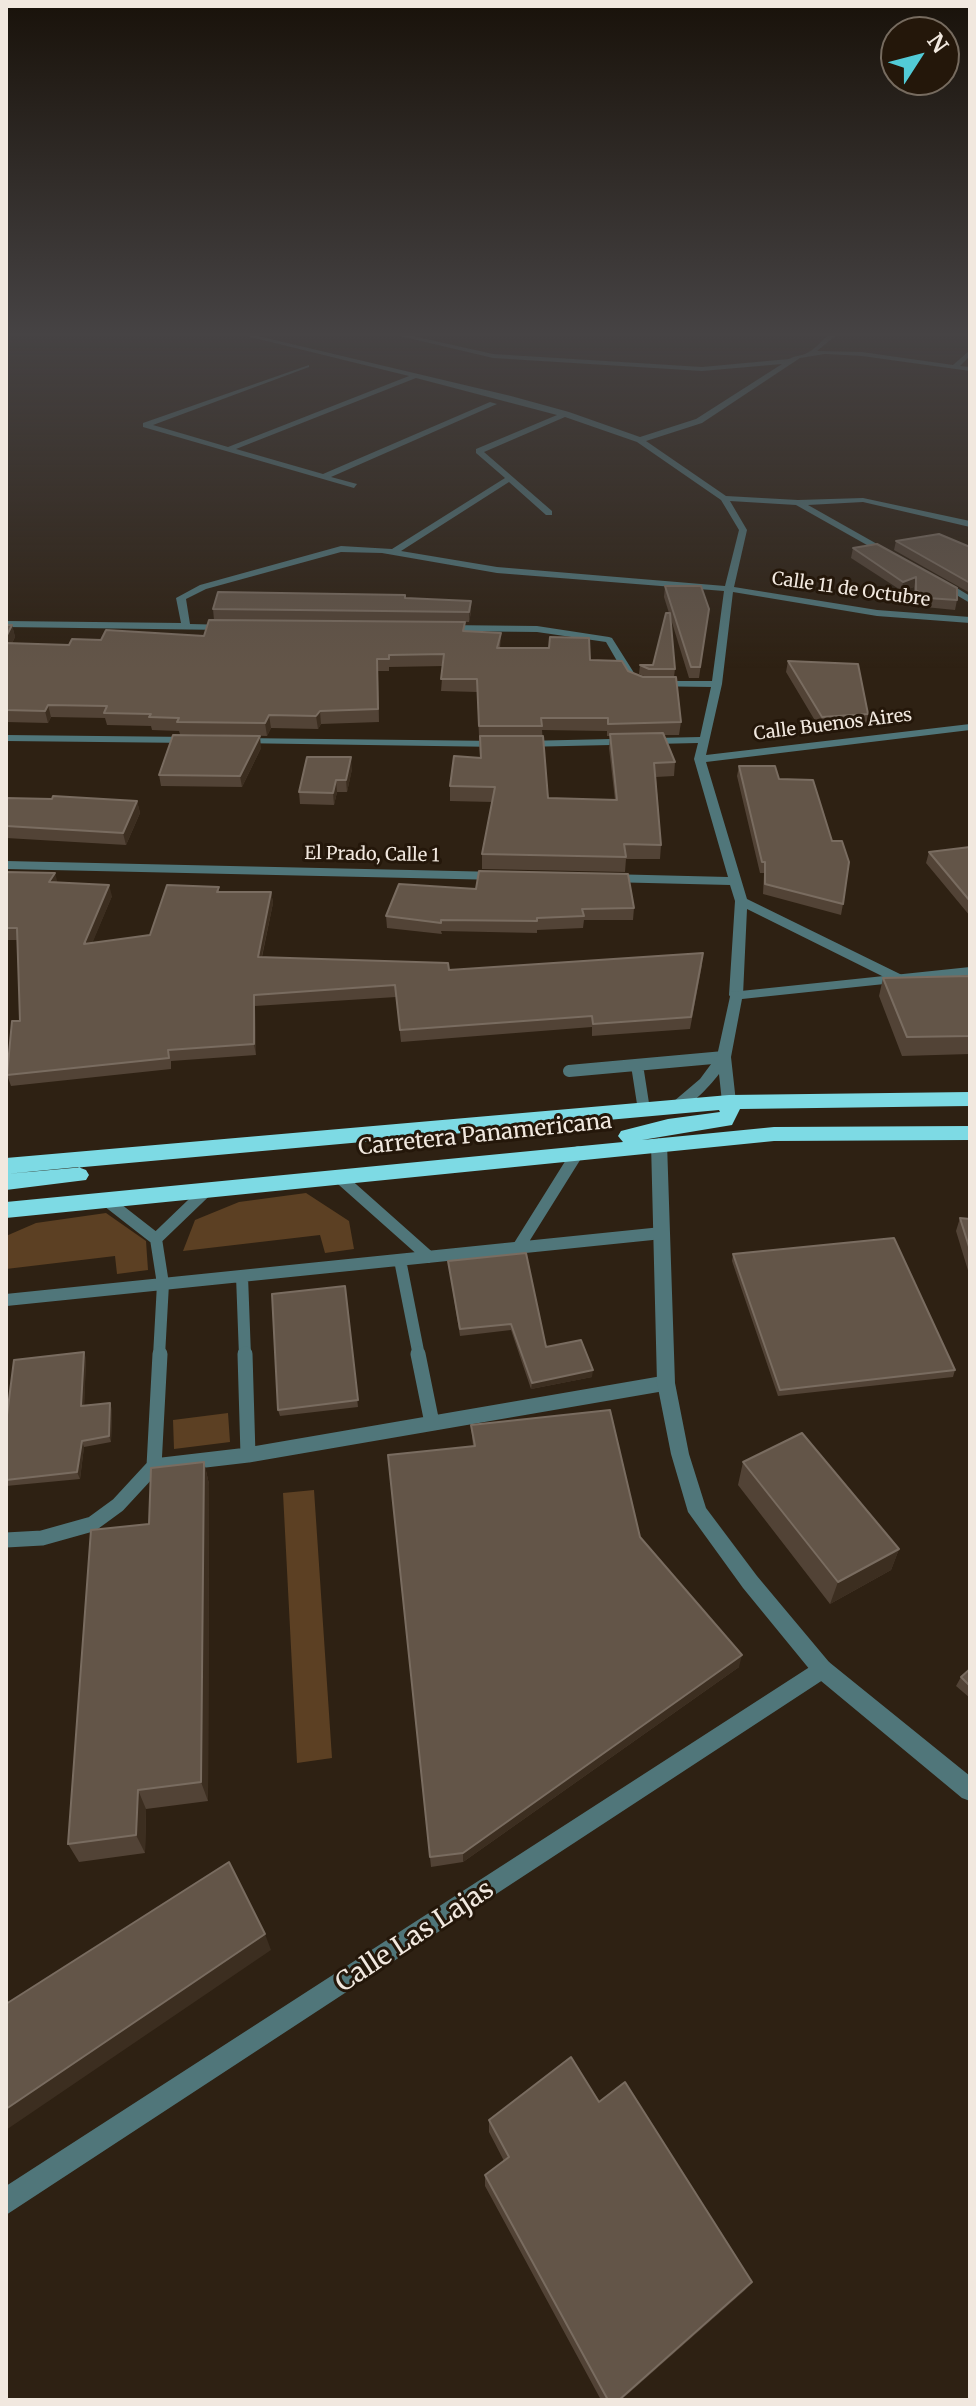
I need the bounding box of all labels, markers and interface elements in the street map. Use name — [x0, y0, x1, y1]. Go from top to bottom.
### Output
north arrow — [880, 16, 960, 96]
text: N — [921, 28, 954, 58]
street label: Calle 11 de Octubre — [771, 568, 931, 612]
street label: Calle Buenos Aires — [753, 705, 913, 745]
street label: El Prado, Calle 1 — [304, 843, 440, 867]
street label: Carretera Panamericana — [357, 1109, 613, 1161]
street label: Calle Las Lajas — [330, 1874, 500, 2000]

